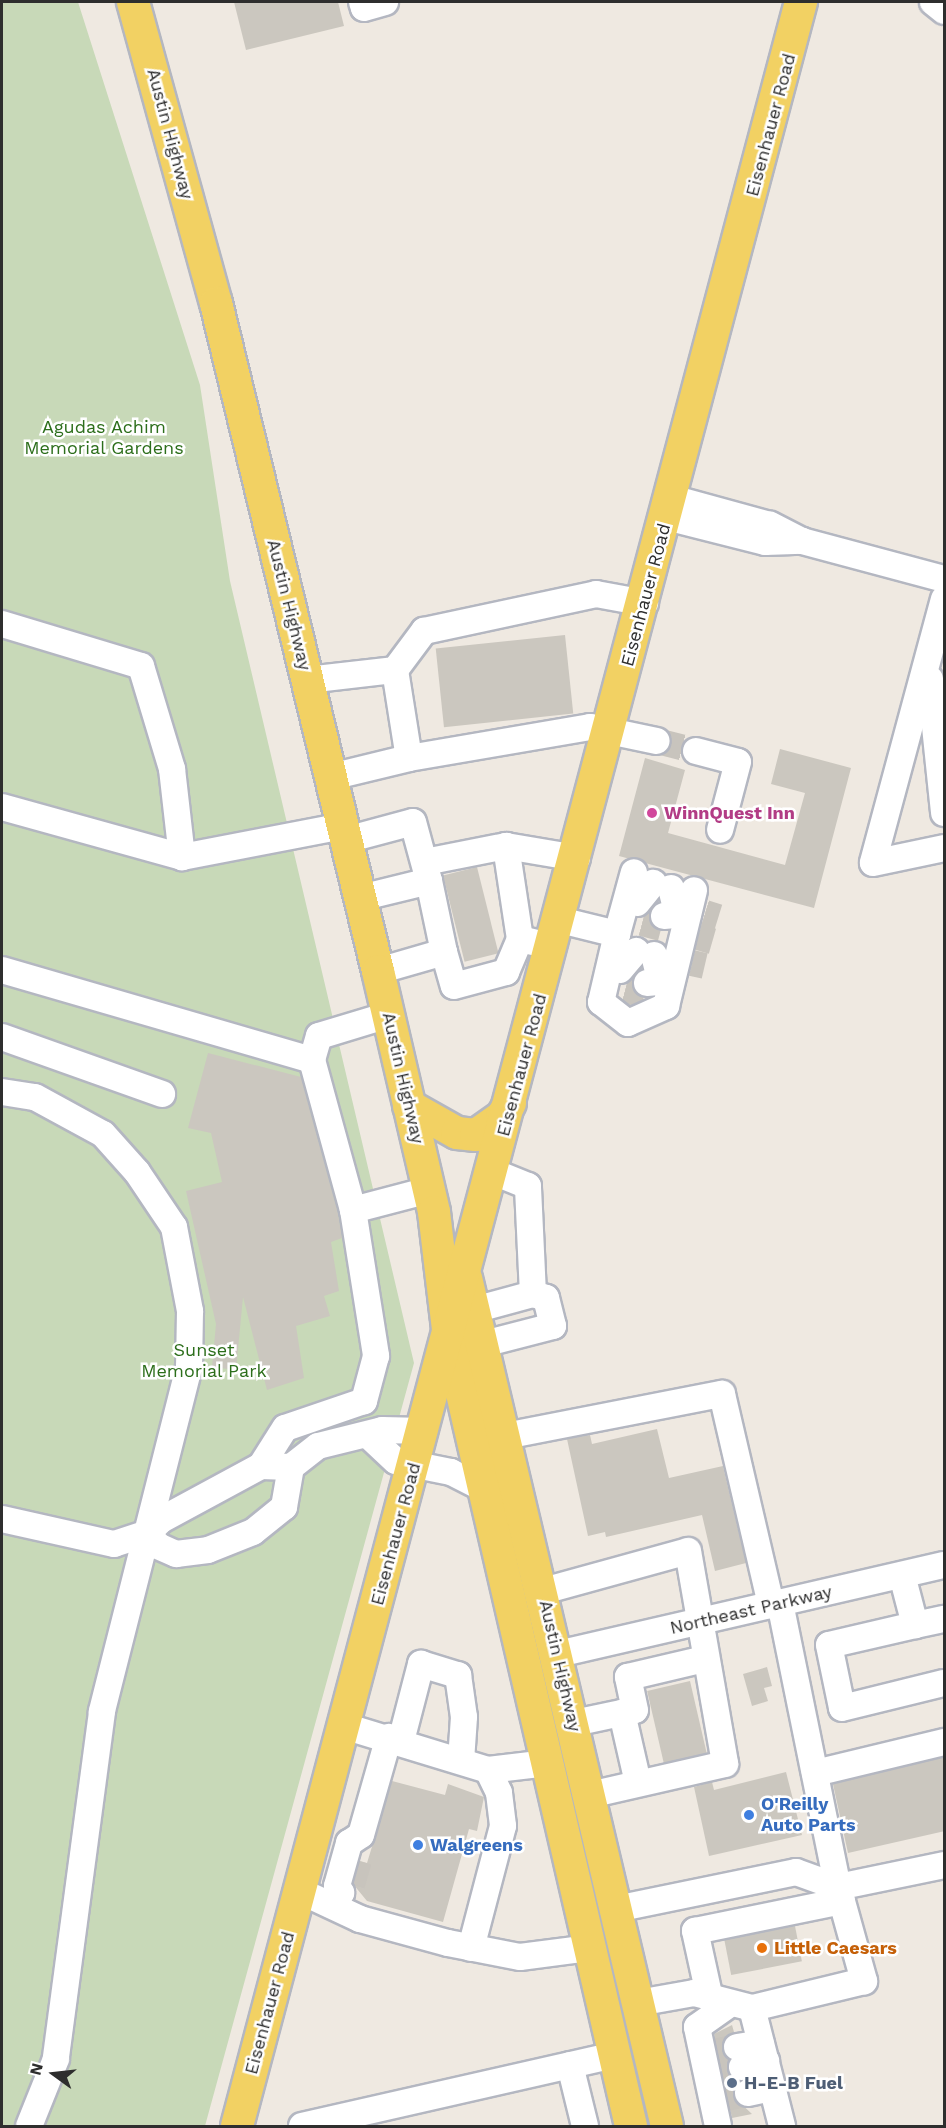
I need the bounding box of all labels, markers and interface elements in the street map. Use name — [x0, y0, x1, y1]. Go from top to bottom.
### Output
street label: Eisenhauer Road — [741, 51, 801, 199]
street label: Austin Highway — [142, 66, 198, 202]
park label: Agudas Achim Memorial Gardens — [24, 417, 184, 460]
street label: Eisenhauer Road — [616, 521, 676, 669]
street label: Austin Highway — [262, 537, 316, 673]
place label: WinnQuest Inn — [664, 802, 795, 824]
marker: WinnQuest Inn — [645, 806, 659, 820]
street label: Eisenhauer Road — [492, 991, 552, 1139]
street label: Austin Highway — [377, 1010, 429, 1146]
park label: Sunset Memorial Park — [141, 1340, 267, 1382]
street label: Eisenhauer Road — [366, 1460, 426, 1608]
street label: Northeast Parkway — [668, 1581, 834, 1639]
street label: Austin Highway — [534, 1598, 586, 1734]
place label: O'Reilly Auto Parts — [761, 1794, 855, 1836]
marker: O'Reilly Auto Parts — [742, 1808, 756, 1822]
place label: Walgreens — [430, 1834, 523, 1856]
marker: Walgreens — [411, 1838, 425, 1852]
street label: Eisenhauer Road — [240, 1929, 300, 2077]
place label: Little Caesars — [774, 1937, 897, 1959]
marker: Little Caesars — [755, 1941, 769, 1955]
north arrow — [24, 2044, 84, 2104]
text: N — [25, 2061, 47, 2077]
place label: H-E-B Fuel — [744, 2072, 843, 2094]
marker: H-E-B Fuel — [725, 2076, 739, 2090]

